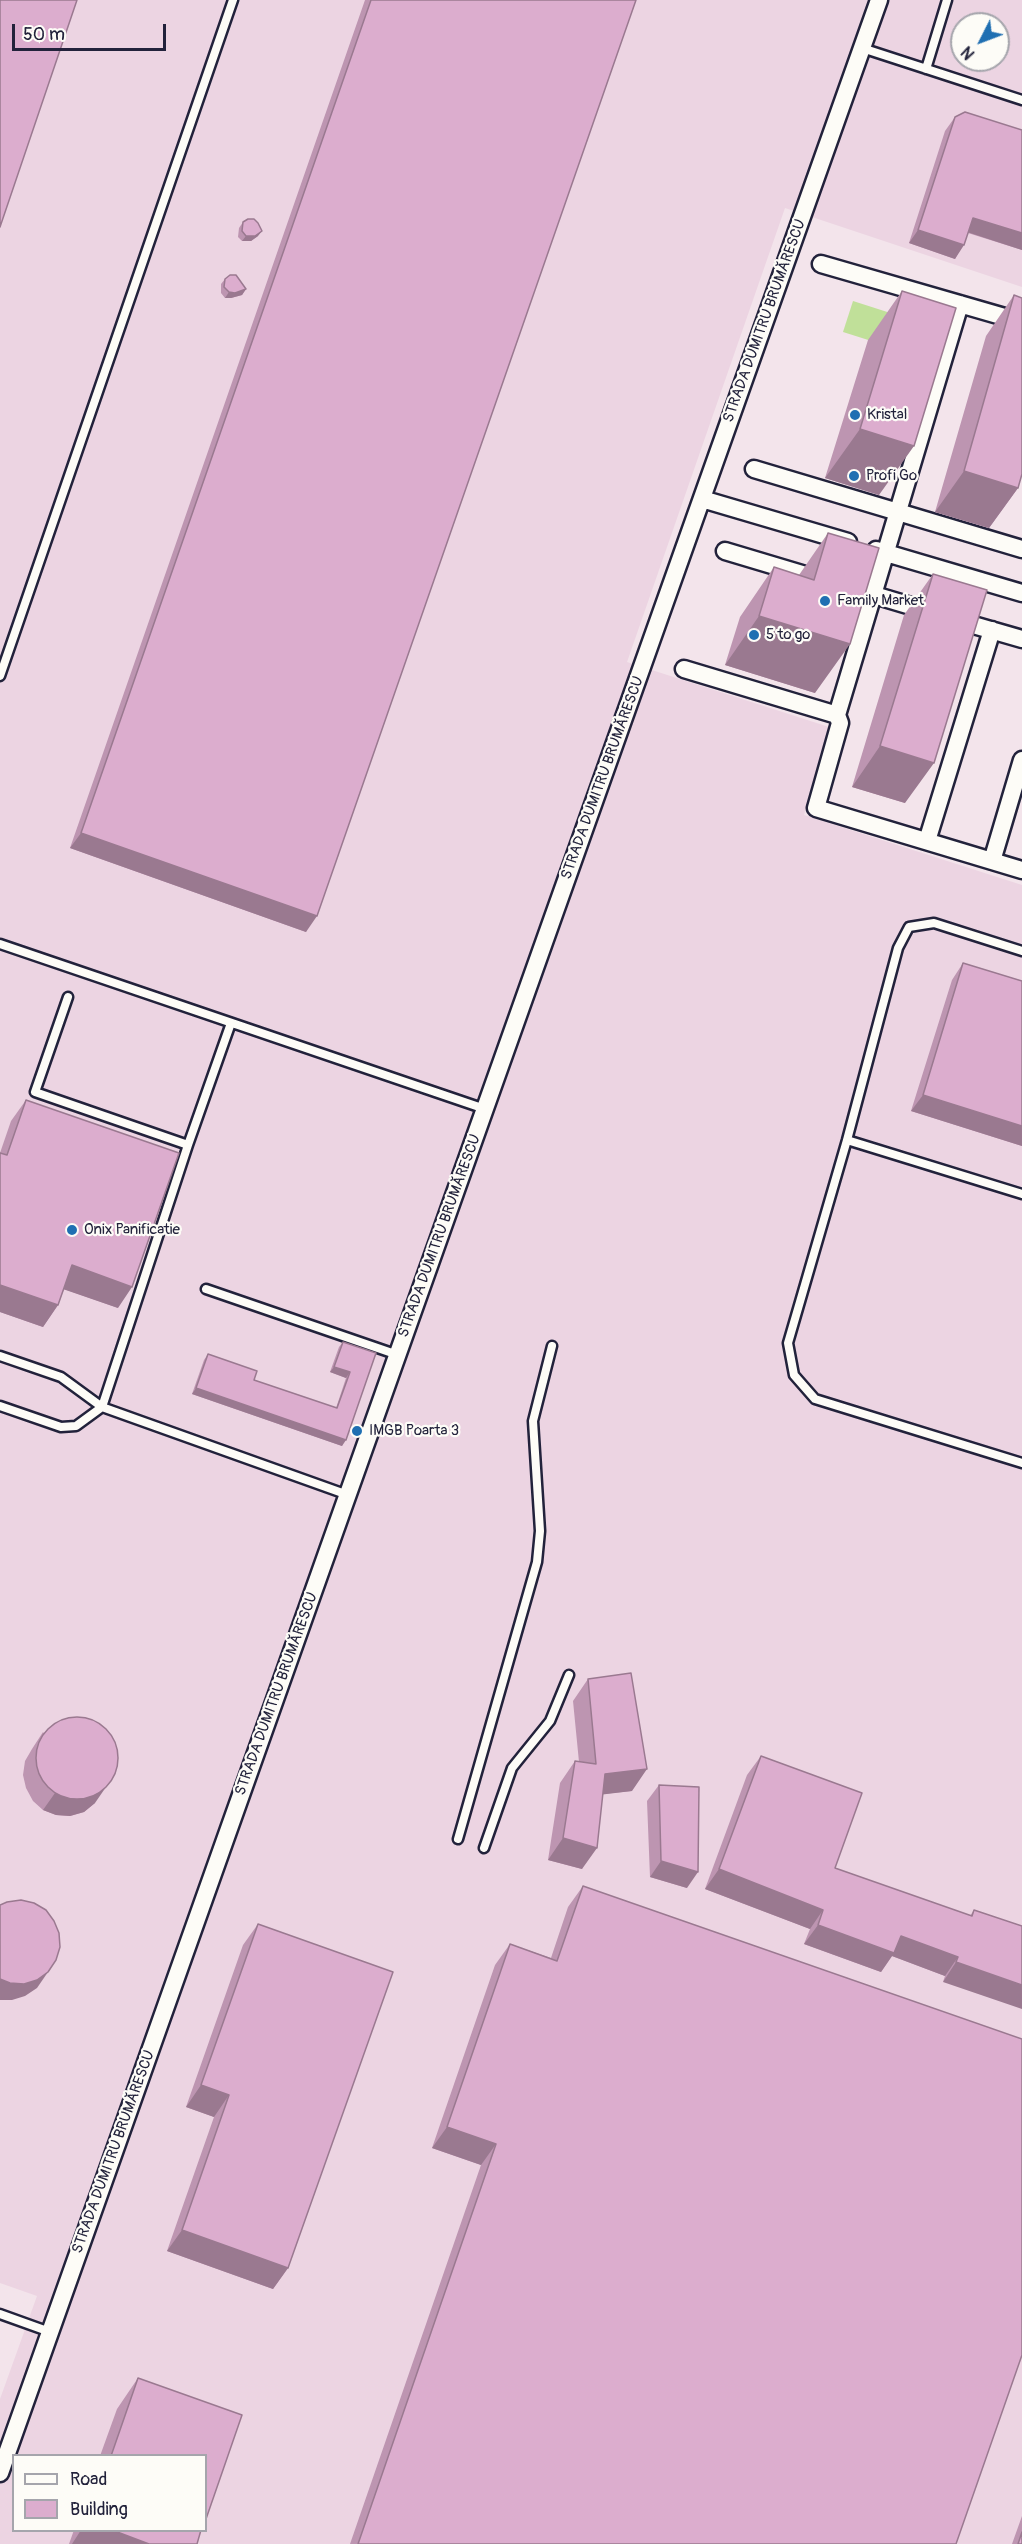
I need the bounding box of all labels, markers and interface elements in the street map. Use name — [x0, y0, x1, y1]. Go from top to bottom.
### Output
scale bar — [15, 12, 170, 50]
north arrow — [950, 12, 1010, 72]
text: 50 m — [23, 23, 65, 46]
text: N — [957, 42, 979, 63]
street label: STRADA DUMITRU BRUMĂRESCU — [720, 217, 810, 425]
place label: Kristal — [867, 406, 907, 424]
marker: Kristal — [848, 408, 862, 422]
place label: Profi Go — [866, 467, 917, 485]
marker: Profi Go — [847, 469, 861, 483]
place label: Family Market — [837, 592, 924, 610]
marker: Family Market — [818, 594, 832, 608]
place label: 5 to go — [766, 626, 810, 644]
marker: 5 to go — [747, 628, 761, 642]
street label: STRADA DUMITRU BRUMĂRESCU — [558, 674, 648, 882]
street label: STRADA DUMITRU BRUMĂRESCU — [395, 1132, 485, 1340]
place label: Onix Panificatie — [84, 1221, 180, 1239]
marker: Onix Panificatie — [65, 1223, 79, 1237]
place label: IMGB Poarta 3 — [369, 1422, 459, 1440]
marker: IMGB Poarta 3 — [350, 1424, 364, 1438]
street label: STRADA DUMITRU BRUMĂRESCU — [232, 1590, 322, 1798]
street label: STRADA DUMITRU BRUMĂRESCU — [69, 2048, 159, 2256]
legend — [12, 2454, 207, 2532]
text: Road — [70, 2468, 107, 2491]
text: Building — [70, 2498, 128, 2521]

